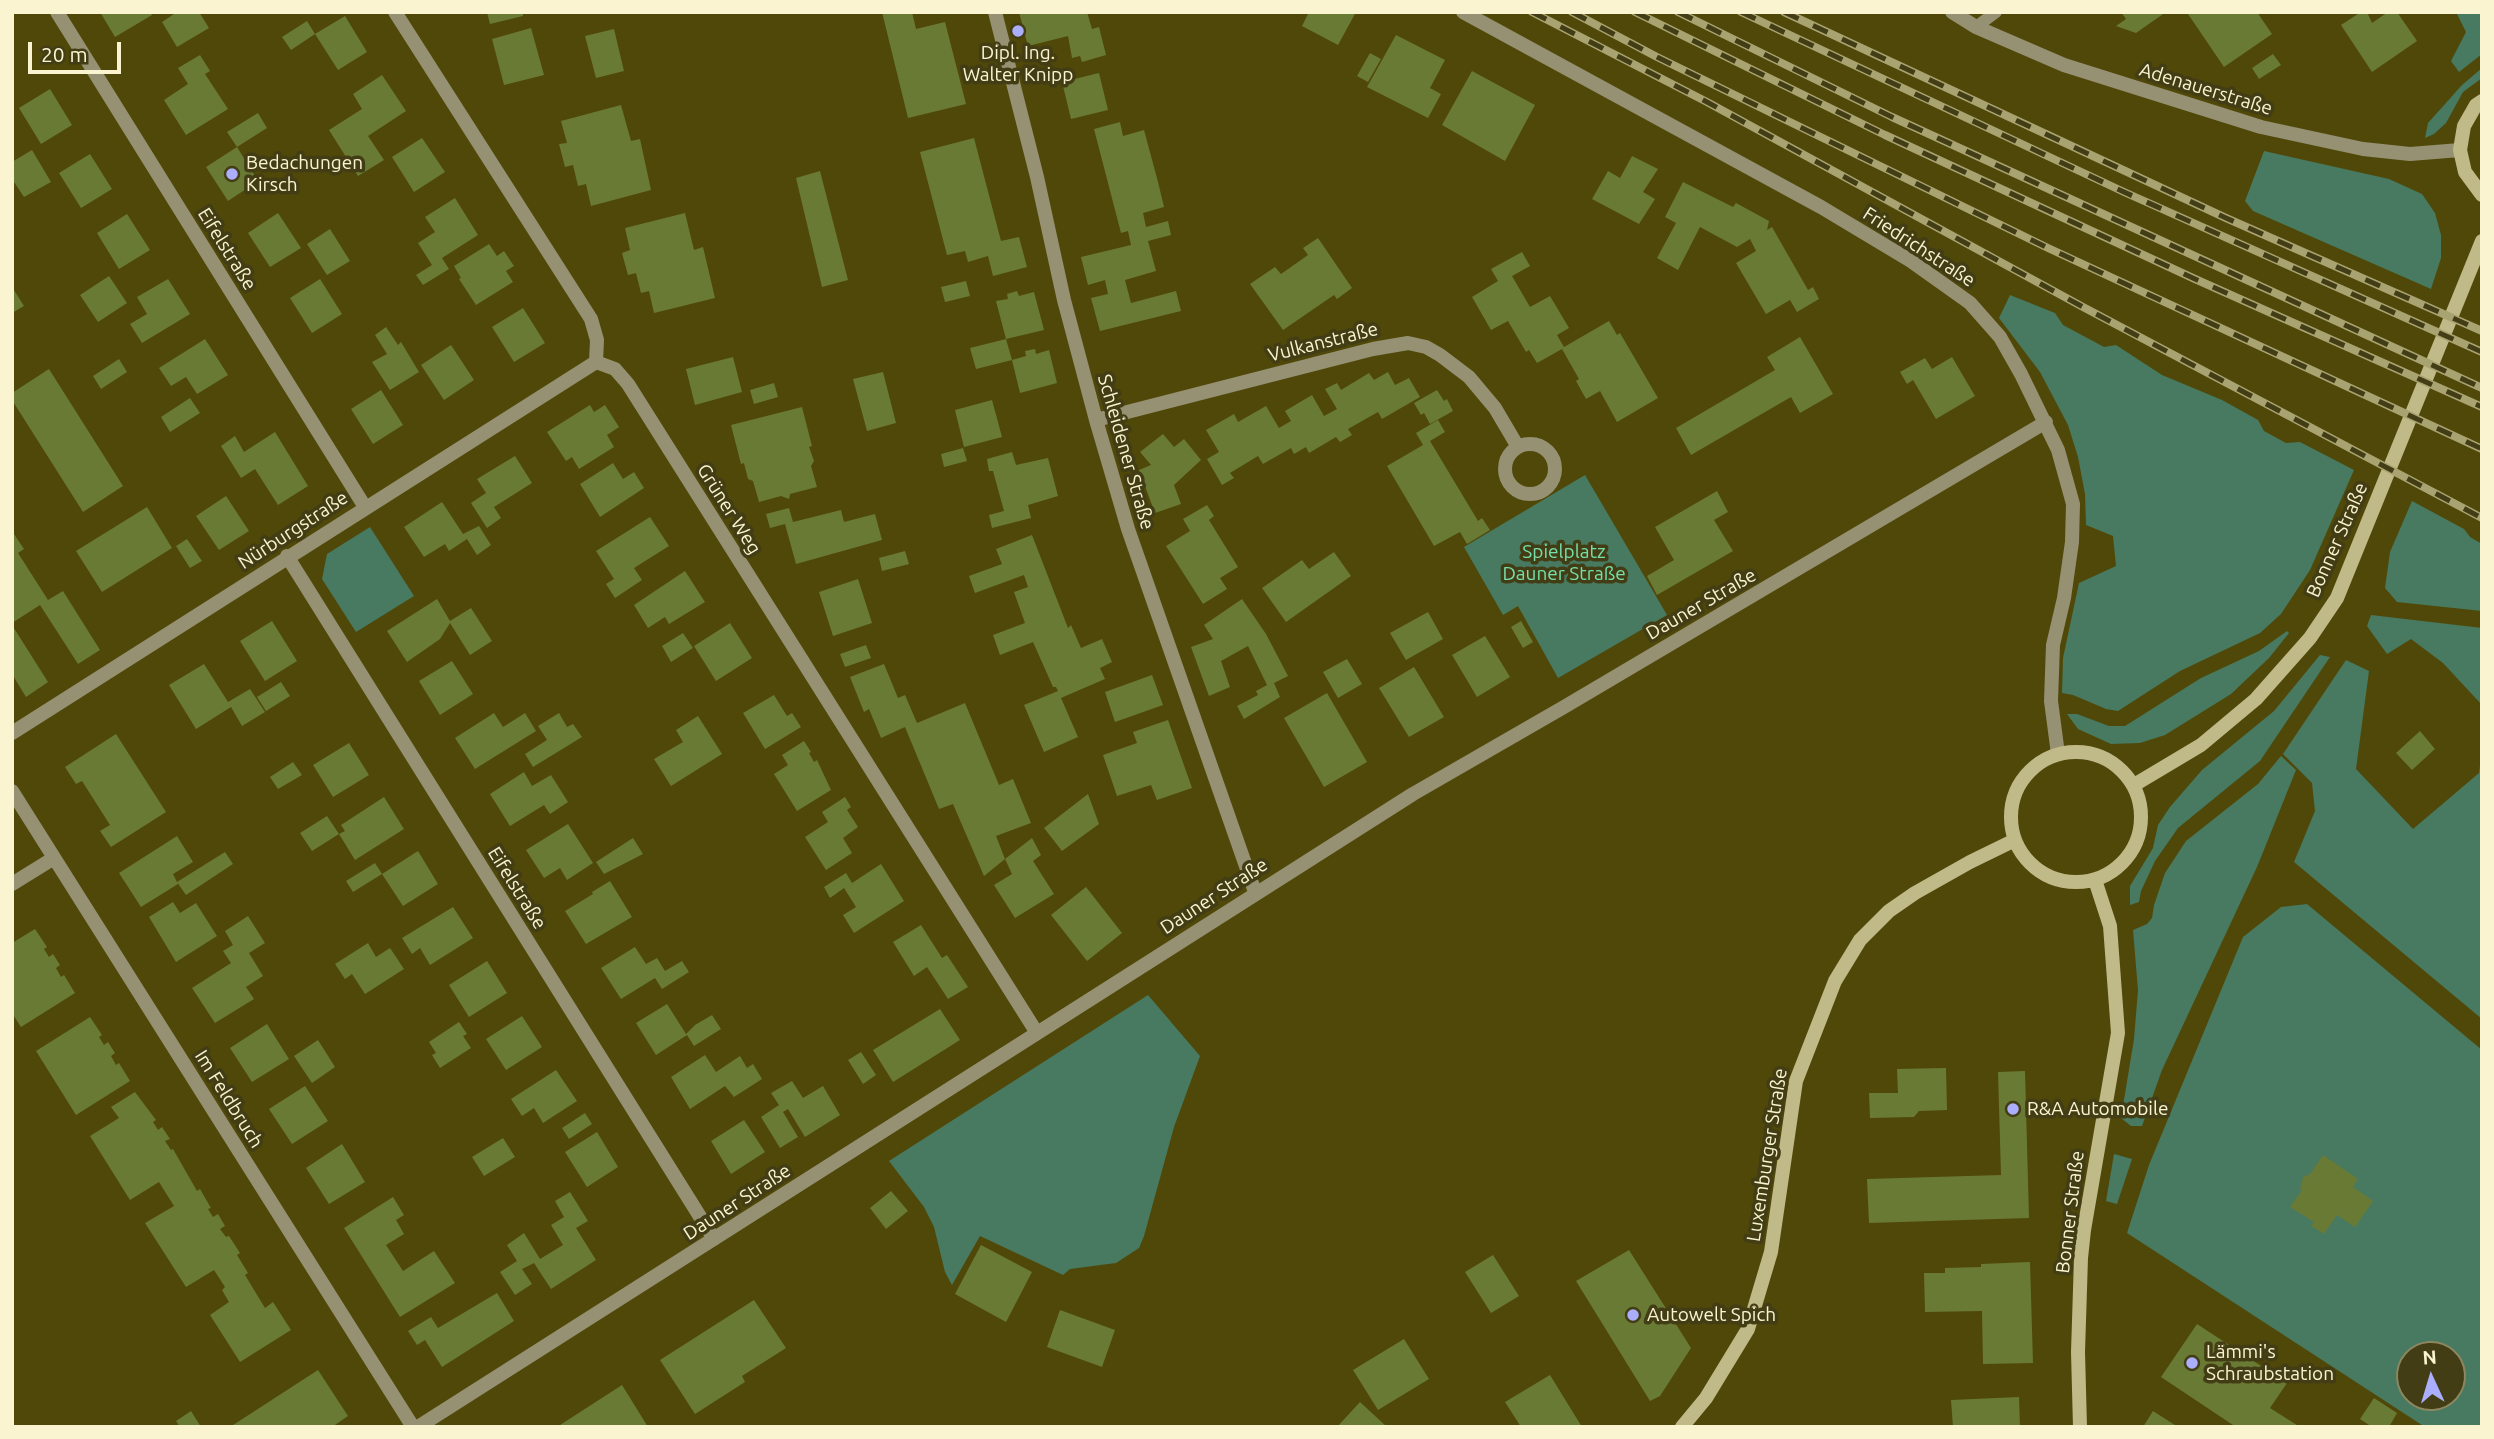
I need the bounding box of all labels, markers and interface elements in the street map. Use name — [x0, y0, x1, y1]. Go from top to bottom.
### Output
marker: Dipl. Ing. Walter Knipp — [1010, 23, 1026, 39]
scale bar — [32, 28, 124, 72]
text: 20 m — [41, 42, 88, 66]
place label: Dipl. Ing. Walter Knipp — [963, 42, 1073, 86]
street label: Adenauerstraße — [2137, 58, 2275, 120]
place label: Bedachungen Kirsch — [246, 152, 363, 196]
marker: Bedachungen Kirsch — [224, 166, 240, 182]
street label: Friedrichstraße — [1859, 202, 1979, 292]
street label: Eifelstraße — [193, 204, 261, 294]
street label: Vulkanstraße — [1266, 317, 1380, 367]
street label: Schleidener Straße — [1093, 372, 1159, 532]
street label: Grüner Weg — [692, 460, 766, 558]
street label: Bonner Straße — [2302, 479, 2372, 601]
street label: Nürburgstraße — [234, 486, 352, 574]
park label: Spielplatz Dauner Straße — [1502, 541, 1626, 585]
street label: Dauner Straße — [1642, 563, 1760, 645]
street label: Eifelstraße — [483, 843, 551, 933]
street label: Dauner Straße — [1156, 853, 1272, 939]
street label: Im Feldbruch — [190, 1046, 268, 1152]
street label: Luxemburger Straße — [1742, 1067, 1792, 1243]
place label: R&A Automobile — [2027, 1098, 2168, 1120]
marker: R&A Automobile — [2005, 1101, 2021, 1117]
street label: Bonner Straße — [2051, 1149, 2089, 1275]
street label: Dauner Straße — [679, 1159, 795, 1245]
place label: Autowelt Spich — [1647, 1304, 1776, 1326]
marker: Autowelt Spich — [1625, 1307, 1641, 1323]
place label: Lämmi's Schraubstation — [2206, 1341, 2334, 1385]
north arrow — [2396, 1341, 2466, 1411]
text: N — [2422, 1346, 2438, 1369]
marker: Lämmi's Schraubstation — [2184, 1355, 2200, 1371]

